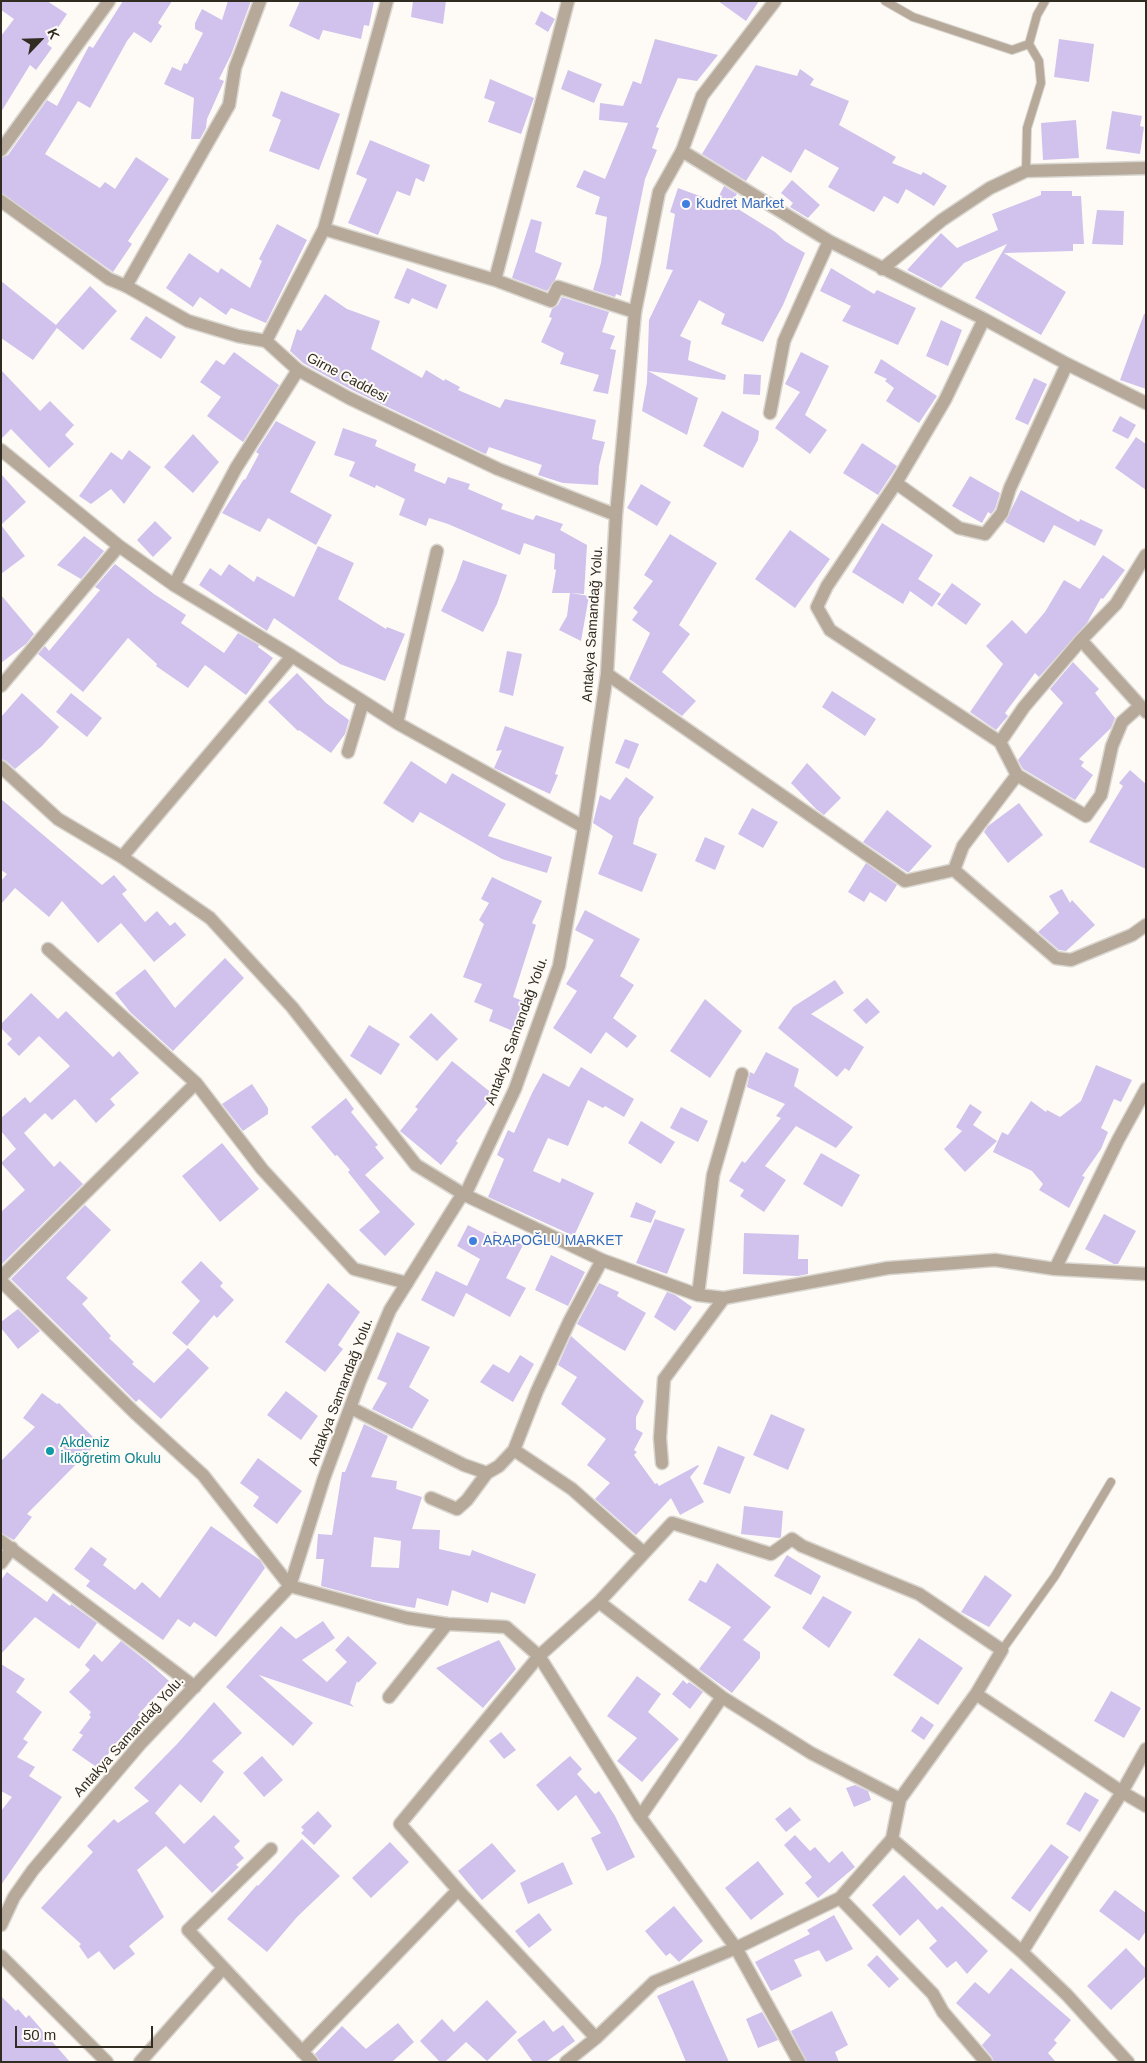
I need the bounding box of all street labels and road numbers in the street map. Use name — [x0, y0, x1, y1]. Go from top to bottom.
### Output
street label: Girne Caddesi — [304, 350, 390, 406]
street label: Antakya Samandağ Yolu. — [579, 545, 607, 703]
street label: Antakya Samandağ Yolu. — [482, 954, 552, 1108]
street label: Antakya Samandağ Yolu. — [305, 1316, 377, 1468]
street label: Antakya Samandağ Yolu. — [70, 1673, 188, 1801]

